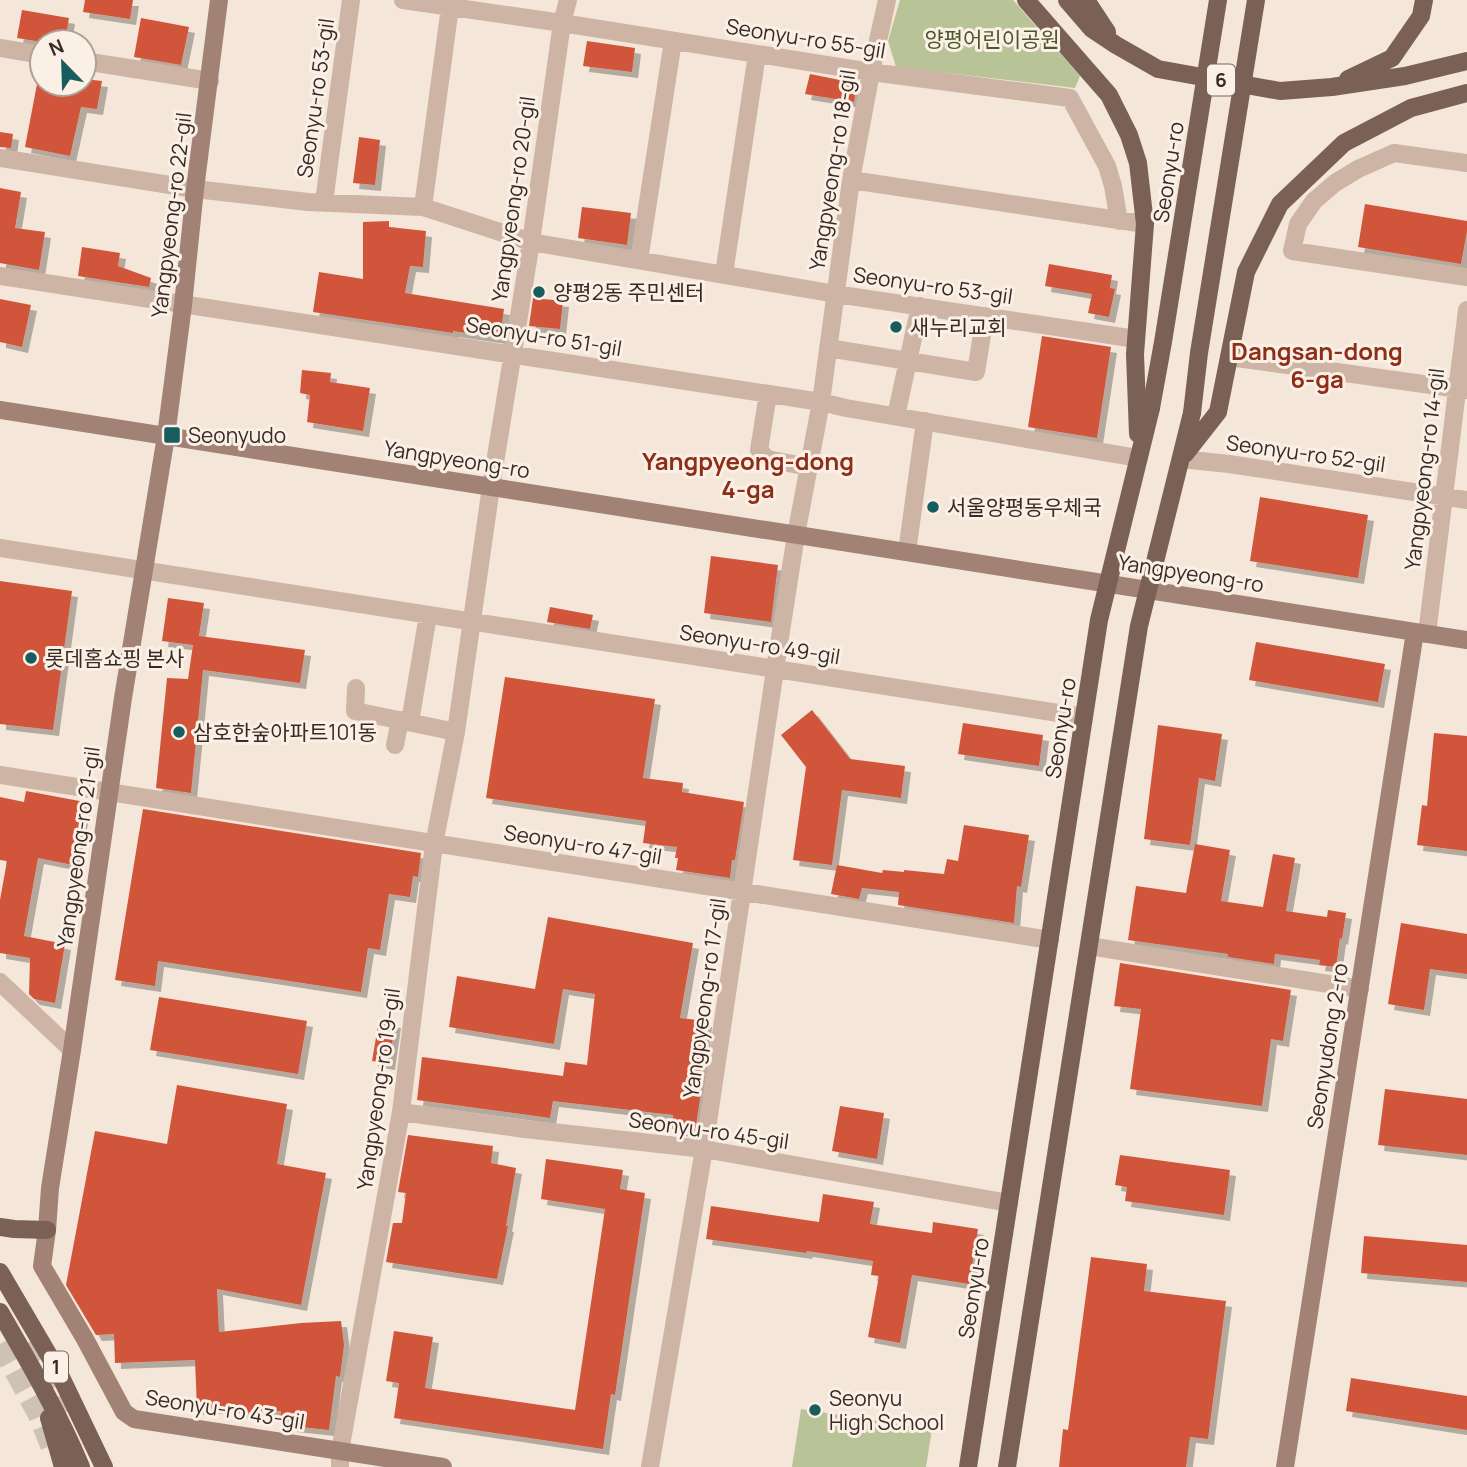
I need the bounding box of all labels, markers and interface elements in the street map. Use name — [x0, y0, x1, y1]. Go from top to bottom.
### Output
street label: Seonyu-ro 55-gil — [724, 12, 888, 64]
street label: Seonyu-ro 53-gil — [290, 16, 340, 180]
park label: 양평어린이공원 — [924, 25, 1060, 53]
north arrow — [28, 28, 98, 98]
text: N — [45, 33, 68, 62]
road number: 6 — [1207, 64, 1235, 96]
street label: Yangpyeong-ro 18-gil — [802, 68, 862, 272]
street label: Yangpyeong-ro 20-gil — [485, 94, 541, 304]
street label: Yangpyeong-ro 22-gil — [145, 111, 197, 319]
street label: Seonyu-ro — [1146, 120, 1190, 224]
street label: Seonyu-ro 53-gil — [851, 260, 1015, 310]
place label: 양평2동 주민센터 — [553, 278, 704, 306]
marker: 양평2동 주민센터 — [531, 284, 547, 300]
street label: Seonyu-ro 51-gil — [464, 310, 624, 362]
place label: 새누리교회 — [910, 313, 1007, 341]
marker: 새누리교회 — [888, 319, 904, 335]
district label: Dangsan-dong 6-ga — [1231, 334, 1403, 395]
street label: Yangpyeong-ro 14-gil — [1398, 366, 1450, 572]
place label: Seonyudo — [188, 421, 286, 449]
marker: Seonyudo — [162, 425, 182, 445]
street label: Seonyu-ro 52-gil — [1225, 428, 1387, 478]
street label: Yangpyeong-ro — [382, 434, 532, 484]
district label: Yangpyeong-dong 4-ga — [642, 444, 854, 505]
place label: 서울양평동우체국 — [947, 493, 1102, 521]
marker: 서울양평동우체국 — [925, 499, 941, 515]
street label: Yangpyeong-ro — [1116, 548, 1266, 598]
street label: Seonyu-ro 49-gil — [678, 617, 842, 671]
place label: 롯데홈쇼핑 본사 — [45, 644, 184, 672]
marker: 롯데홈쇼핑 본사 — [23, 650, 39, 666]
street label: Seonyu-ro — [1038, 676, 1082, 780]
place label: 삼호한숲아파트101동 — [193, 718, 377, 746]
marker: 삼호한숲아파트101동 — [171, 724, 187, 740]
street label: Yangpyeong-ro 21-gil — [50, 745, 106, 949]
street label: Seonyu-ro 47-gil — [502, 818, 664, 870]
street label: Yangpyeong-ro 17-gil — [676, 896, 732, 1100]
street label: Seonyudong 2-ro — [1300, 961, 1354, 1131]
street label: Yangpyeong-ro 19-gil — [350, 986, 406, 1192]
street label: Seonyu-ro 45-gil — [627, 1105, 791, 1155]
street label: Seonyu-ro — [951, 1236, 995, 1340]
road number: 1 — [44, 1352, 68, 1382]
street label: Seonyu-ro 43-gil — [143, 1383, 307, 1435]
place label: Seonyu High School — [829, 1384, 944, 1436]
marker: Seonyu High School — [807, 1402, 823, 1418]

